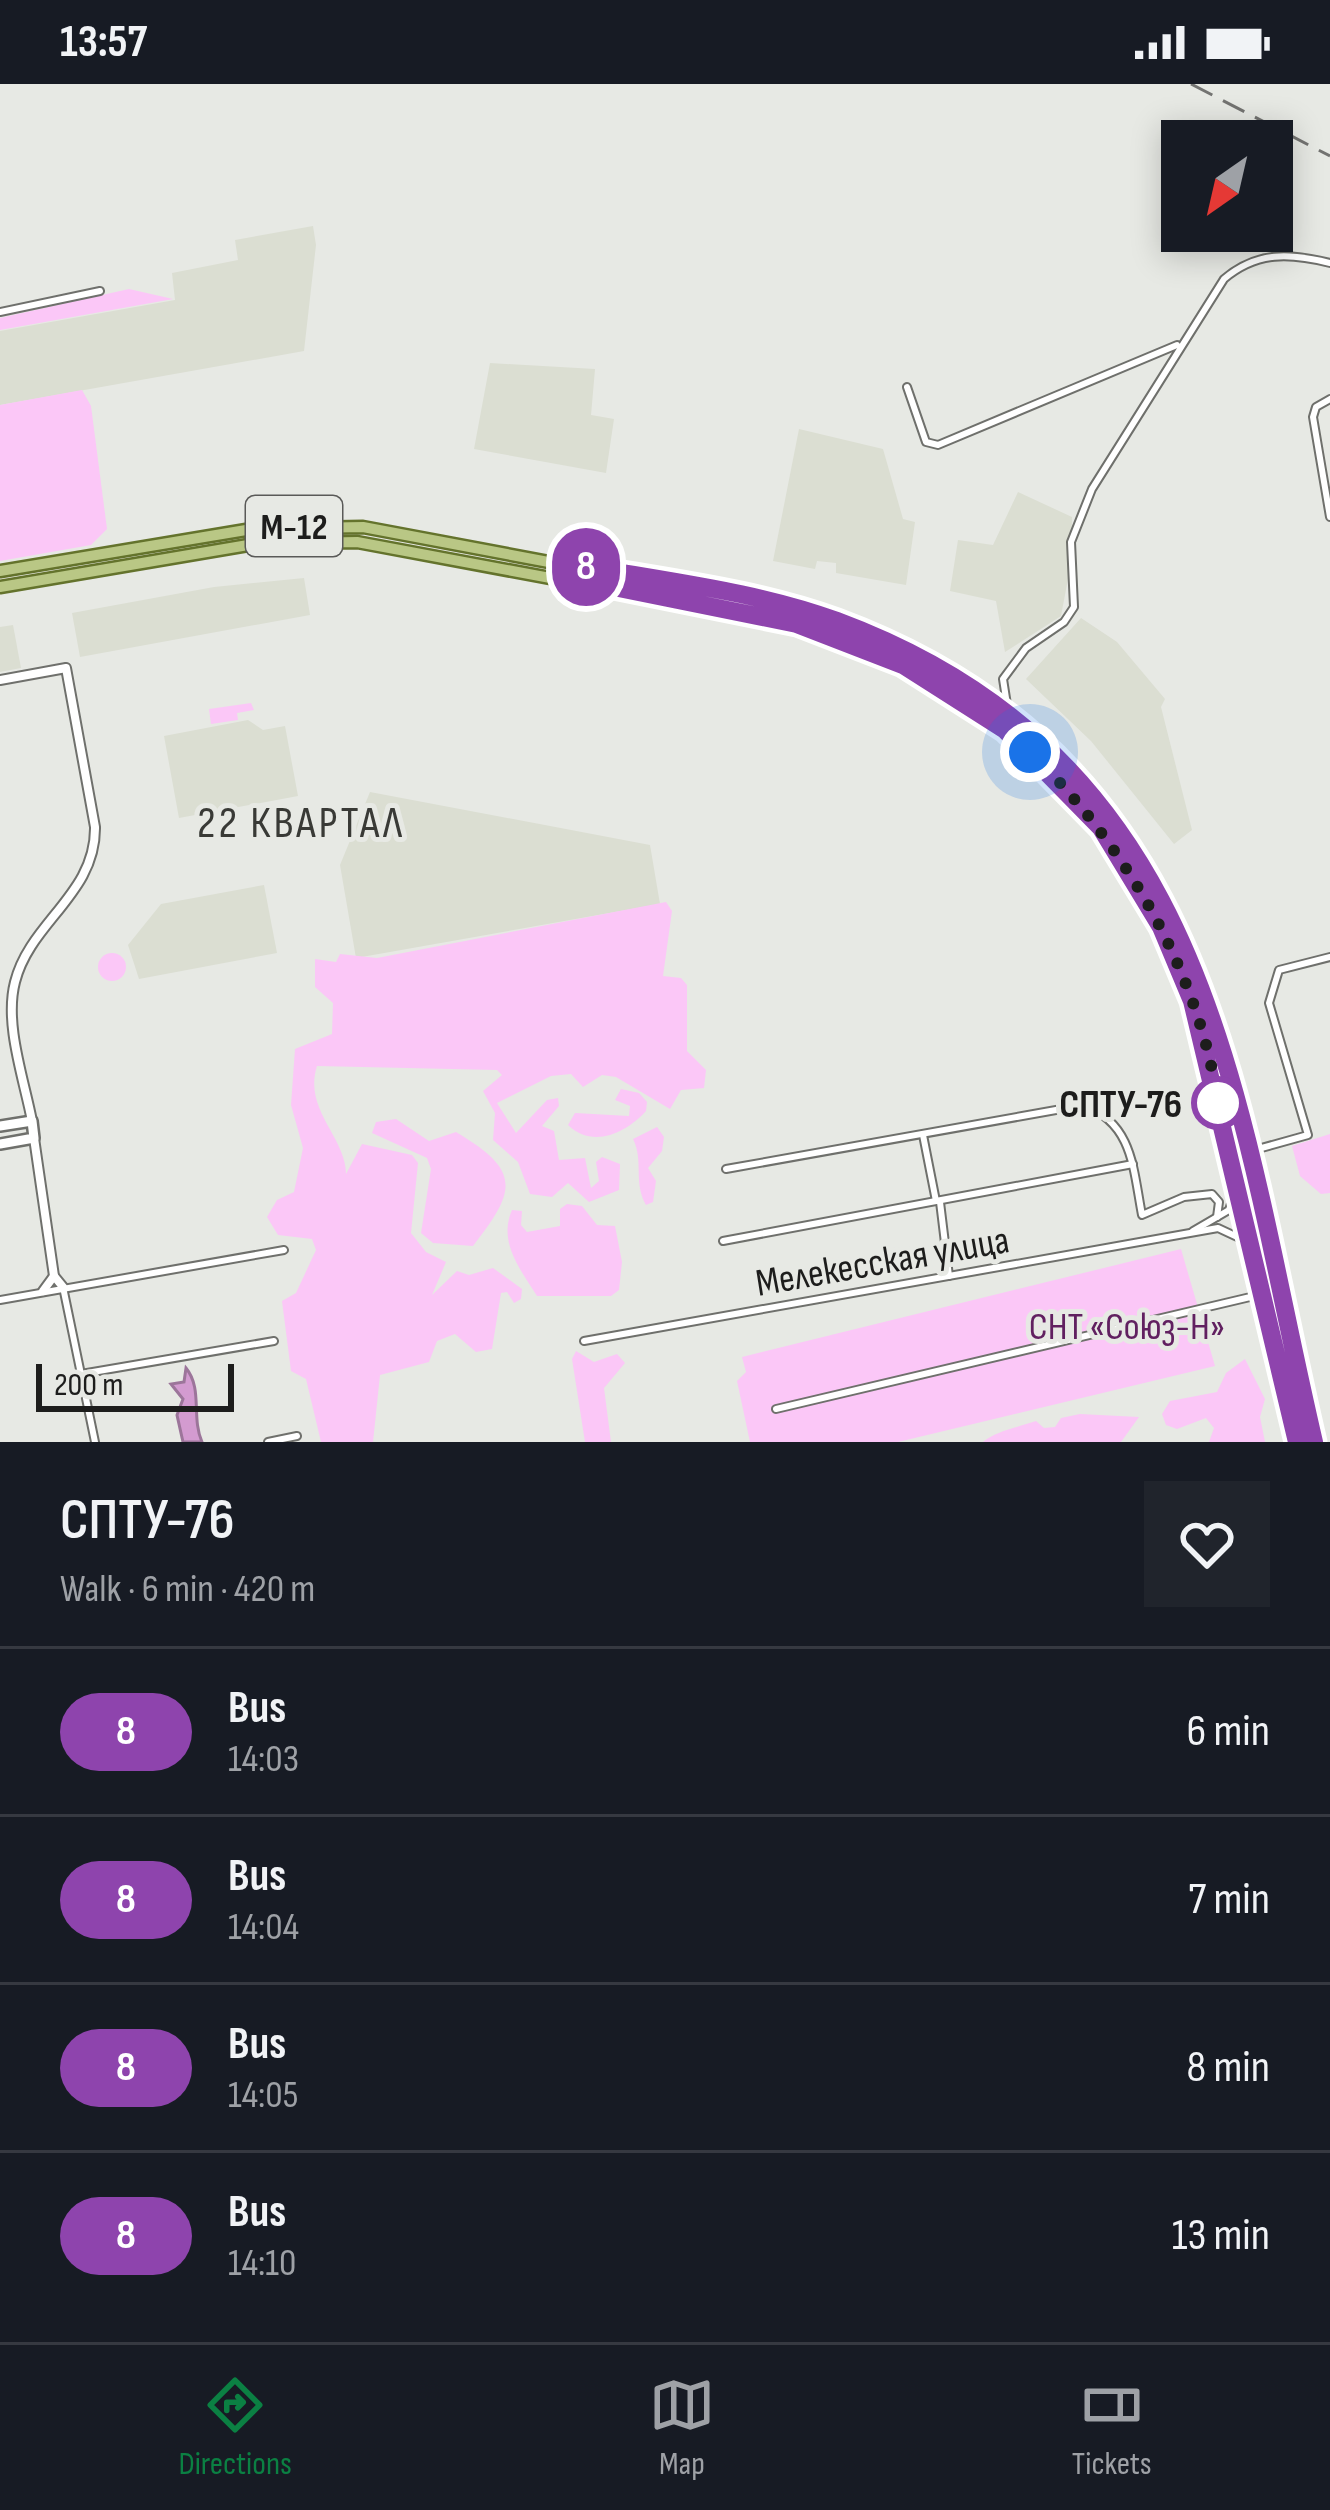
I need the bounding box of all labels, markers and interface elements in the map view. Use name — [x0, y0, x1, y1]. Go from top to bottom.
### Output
text: 13:57 — [60, 15, 147, 70]
north arrow — [1161, 120, 1293, 252]
map controls — [1161, 120, 1293, 252]
road number: М-12 — [246, 496, 342, 556]
line badge: 8 — [547, 528, 625, 606]
text: 8 — [576, 541, 596, 592]
your location — [1000, 722, 1060, 782]
district label: 22 КВАРТАЛ — [197, 796, 405, 851]
marker: СПТУ-76 — [1193, 1078, 1243, 1128]
place label: СПТУ-76 — [1059, 1082, 1182, 1129]
street label: Мелекесская улица — [752, 1217, 1013, 1308]
park label: СНТ «Союз-Н» — [1029, 1304, 1225, 1351]
scale bar — [36, 1358, 234, 1411]
text: 200 m — [54, 1365, 123, 1405]
button: heart — [1144, 1481, 1270, 1607]
text: СПТУ-76 — [60, 1487, 235, 1555]
text: Walk · 6 min · 420 m — [60, 1566, 315, 1613]
text: Bus — [228, 1681, 286, 1736]
text: 6 min — [1187, 1704, 1270, 1759]
text: 8 — [116, 1706, 136, 1757]
text: 14:03 — [228, 1736, 299, 1783]
text: Bus — [228, 1849, 286, 1904]
text: 7 min — [1188, 1872, 1270, 1927]
text: 8 — [116, 1874, 136, 1925]
text: 14:04 — [228, 1904, 299, 1951]
text: Bus — [228, 2017, 286, 2072]
text: 8 min — [1187, 2040, 1270, 2095]
text: 8 — [116, 2042, 136, 2093]
text: 14:05 — [228, 2072, 298, 2119]
text: Bus — [228, 2185, 286, 2240]
text: 13 min — [1172, 2208, 1270, 2263]
text: 8 — [116, 2210, 136, 2261]
text: 14:10 — [228, 2240, 296, 2287]
tab: Directions — [178, 2372, 292, 2484]
tab: Map — [649, 2372, 715, 2484]
tab: Tickets — [1072, 2372, 1152, 2484]

